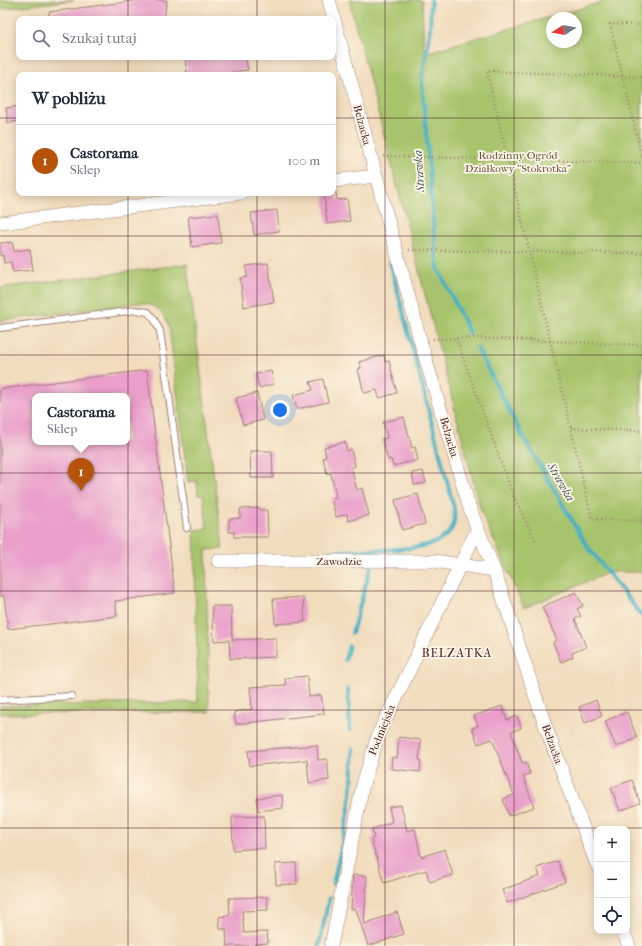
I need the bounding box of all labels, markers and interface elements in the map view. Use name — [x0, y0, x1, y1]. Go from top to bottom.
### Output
north arrow — [546, 12, 582, 48]
search box — [16, 16, 336, 60]
icon: search — [30, 27, 52, 49]
text: Szukaj tutaj — [62, 29, 136, 47]
text: W pobliżu — [32, 88, 106, 108]
street label: Belzacka — [350, 103, 374, 147]
text: Castorama — [70, 144, 138, 162]
water label: Strawka — [411, 149, 428, 194]
park label: Rodzinny Ogród Działkowy "Stokrotka" — [465, 149, 571, 175]
text: 1 — [43, 153, 47, 168]
text: 100 m — [287, 153, 320, 168]
text: Sklep — [70, 162, 100, 177]
popup — [32, 393, 130, 445]
your location — [270, 400, 290, 420]
text: Castorama — [47, 403, 115, 421]
street label: Belzacka — [437, 415, 461, 459]
text: Sklep — [47, 421, 77, 436]
pin: 1 — [68, 458, 94, 491]
water label: Strawka — [544, 459, 578, 504]
street label: Zawodzie — [316, 555, 362, 568]
district label: BELZATKA — [422, 646, 492, 660]
street label: Podmiejska — [366, 702, 398, 757]
street label: Belzacka — [539, 722, 565, 766]
map controls — [594, 826, 630, 934]
button: + — [594, 826, 630, 862]
button: − — [594, 862, 630, 898]
button: locate — [594, 898, 630, 934]

